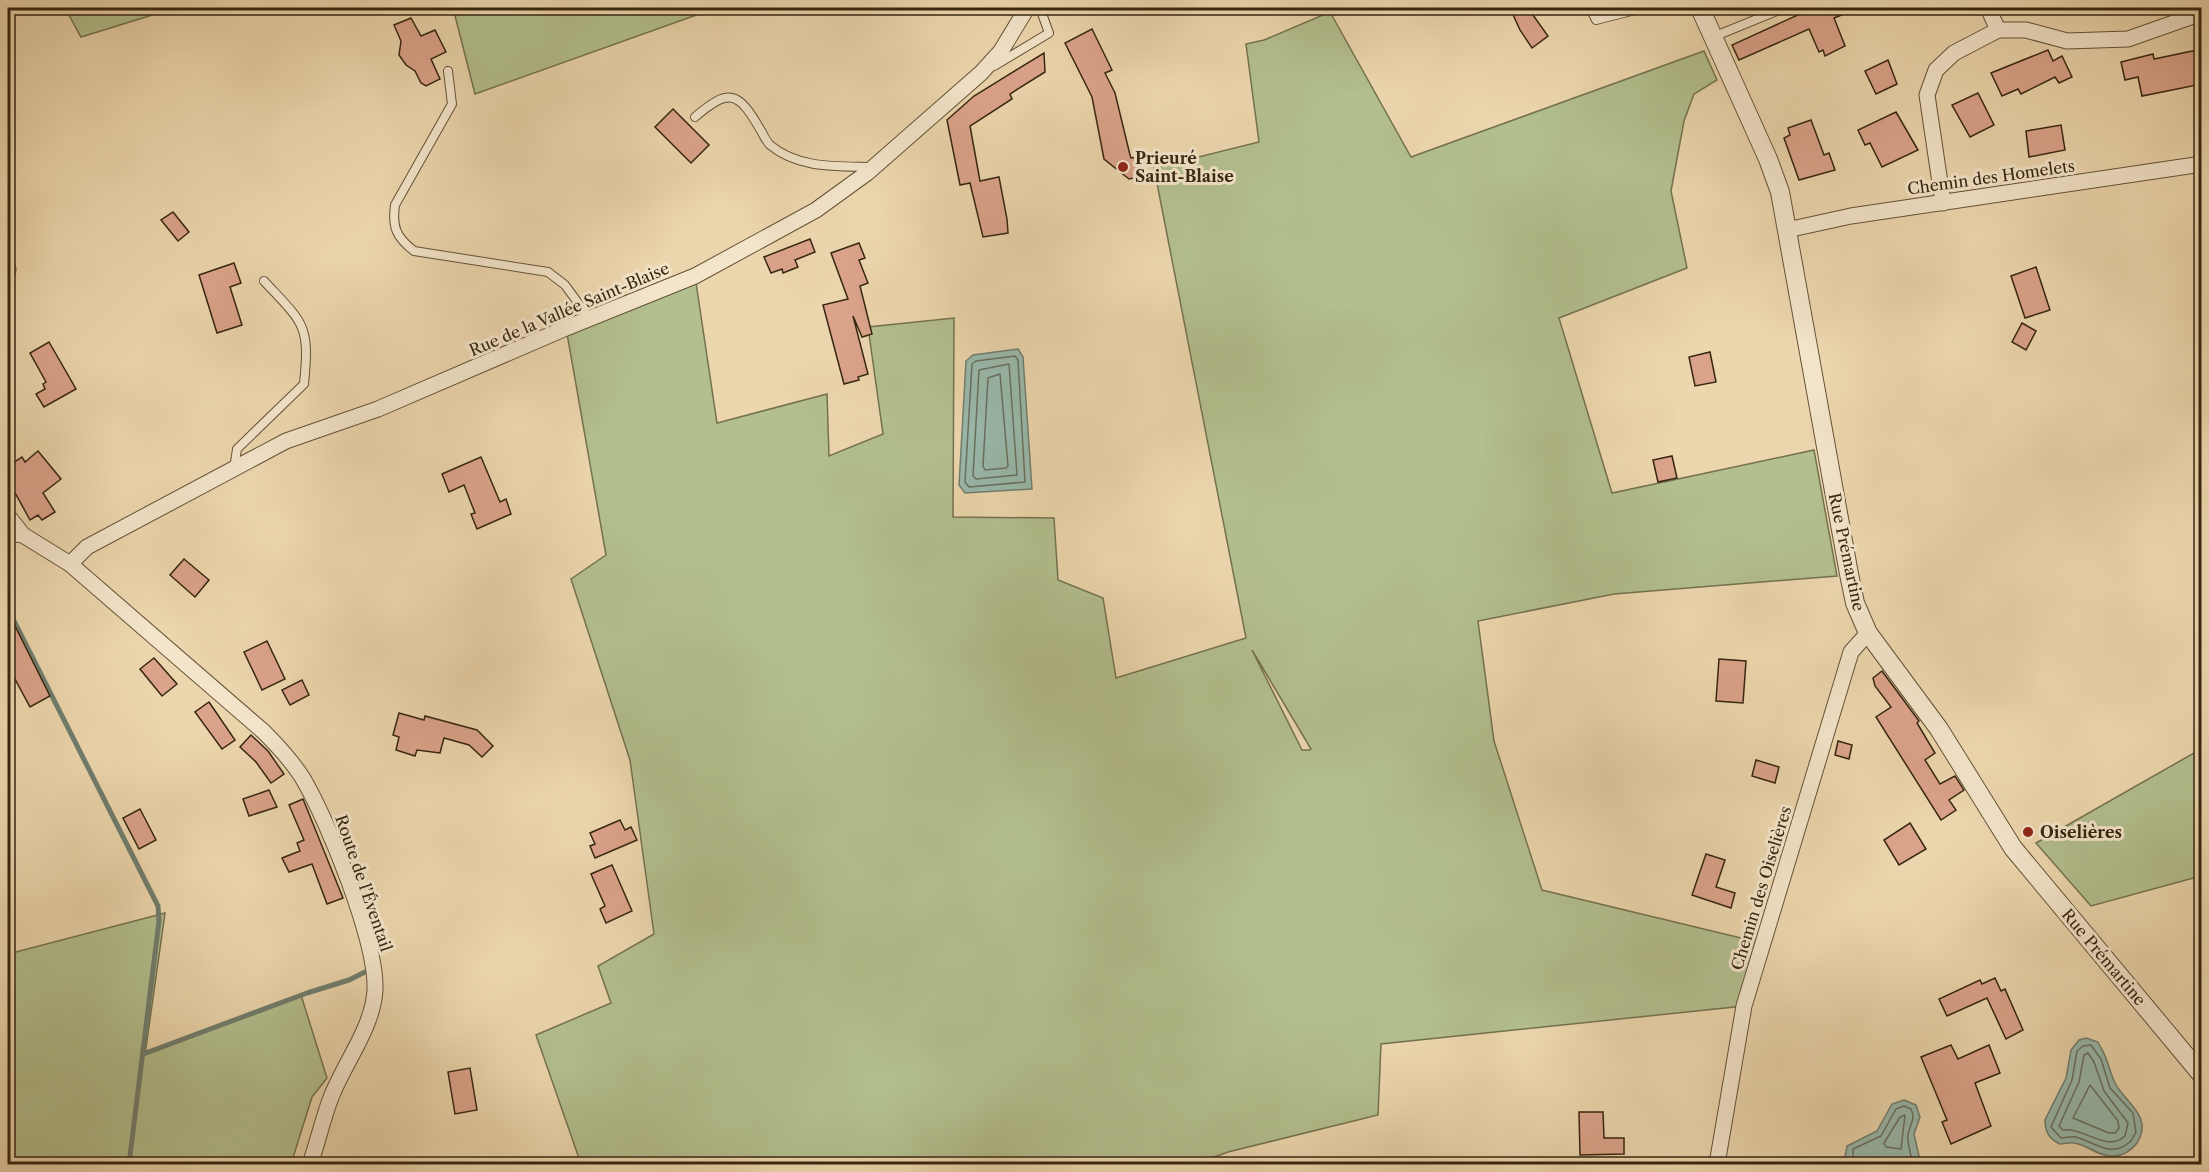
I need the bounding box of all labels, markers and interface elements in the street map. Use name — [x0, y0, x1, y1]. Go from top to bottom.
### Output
place label: Prieuré Saint-Blaise — [1135, 148, 1234, 186]
street label: Chemin des Homelets — [1906, 155, 2076, 199]
marker: Prieuré Saint-Blaise — [1116, 160, 1130, 174]
street label: Rue de la Vallée Saint-Blaise — [466, 258, 672, 360]
street label: Rue Prémartine — [1825, 491, 1869, 613]
street label: Chemin des Oiselières — [1727, 804, 1795, 972]
street label: Route de l'Éventail — [331, 812, 397, 954]
place label: Oiselières — [2040, 822, 2122, 842]
marker: Oiselières — [2021, 825, 2035, 839]
street label: Rue Prémartine — [2058, 904, 2150, 1010]

